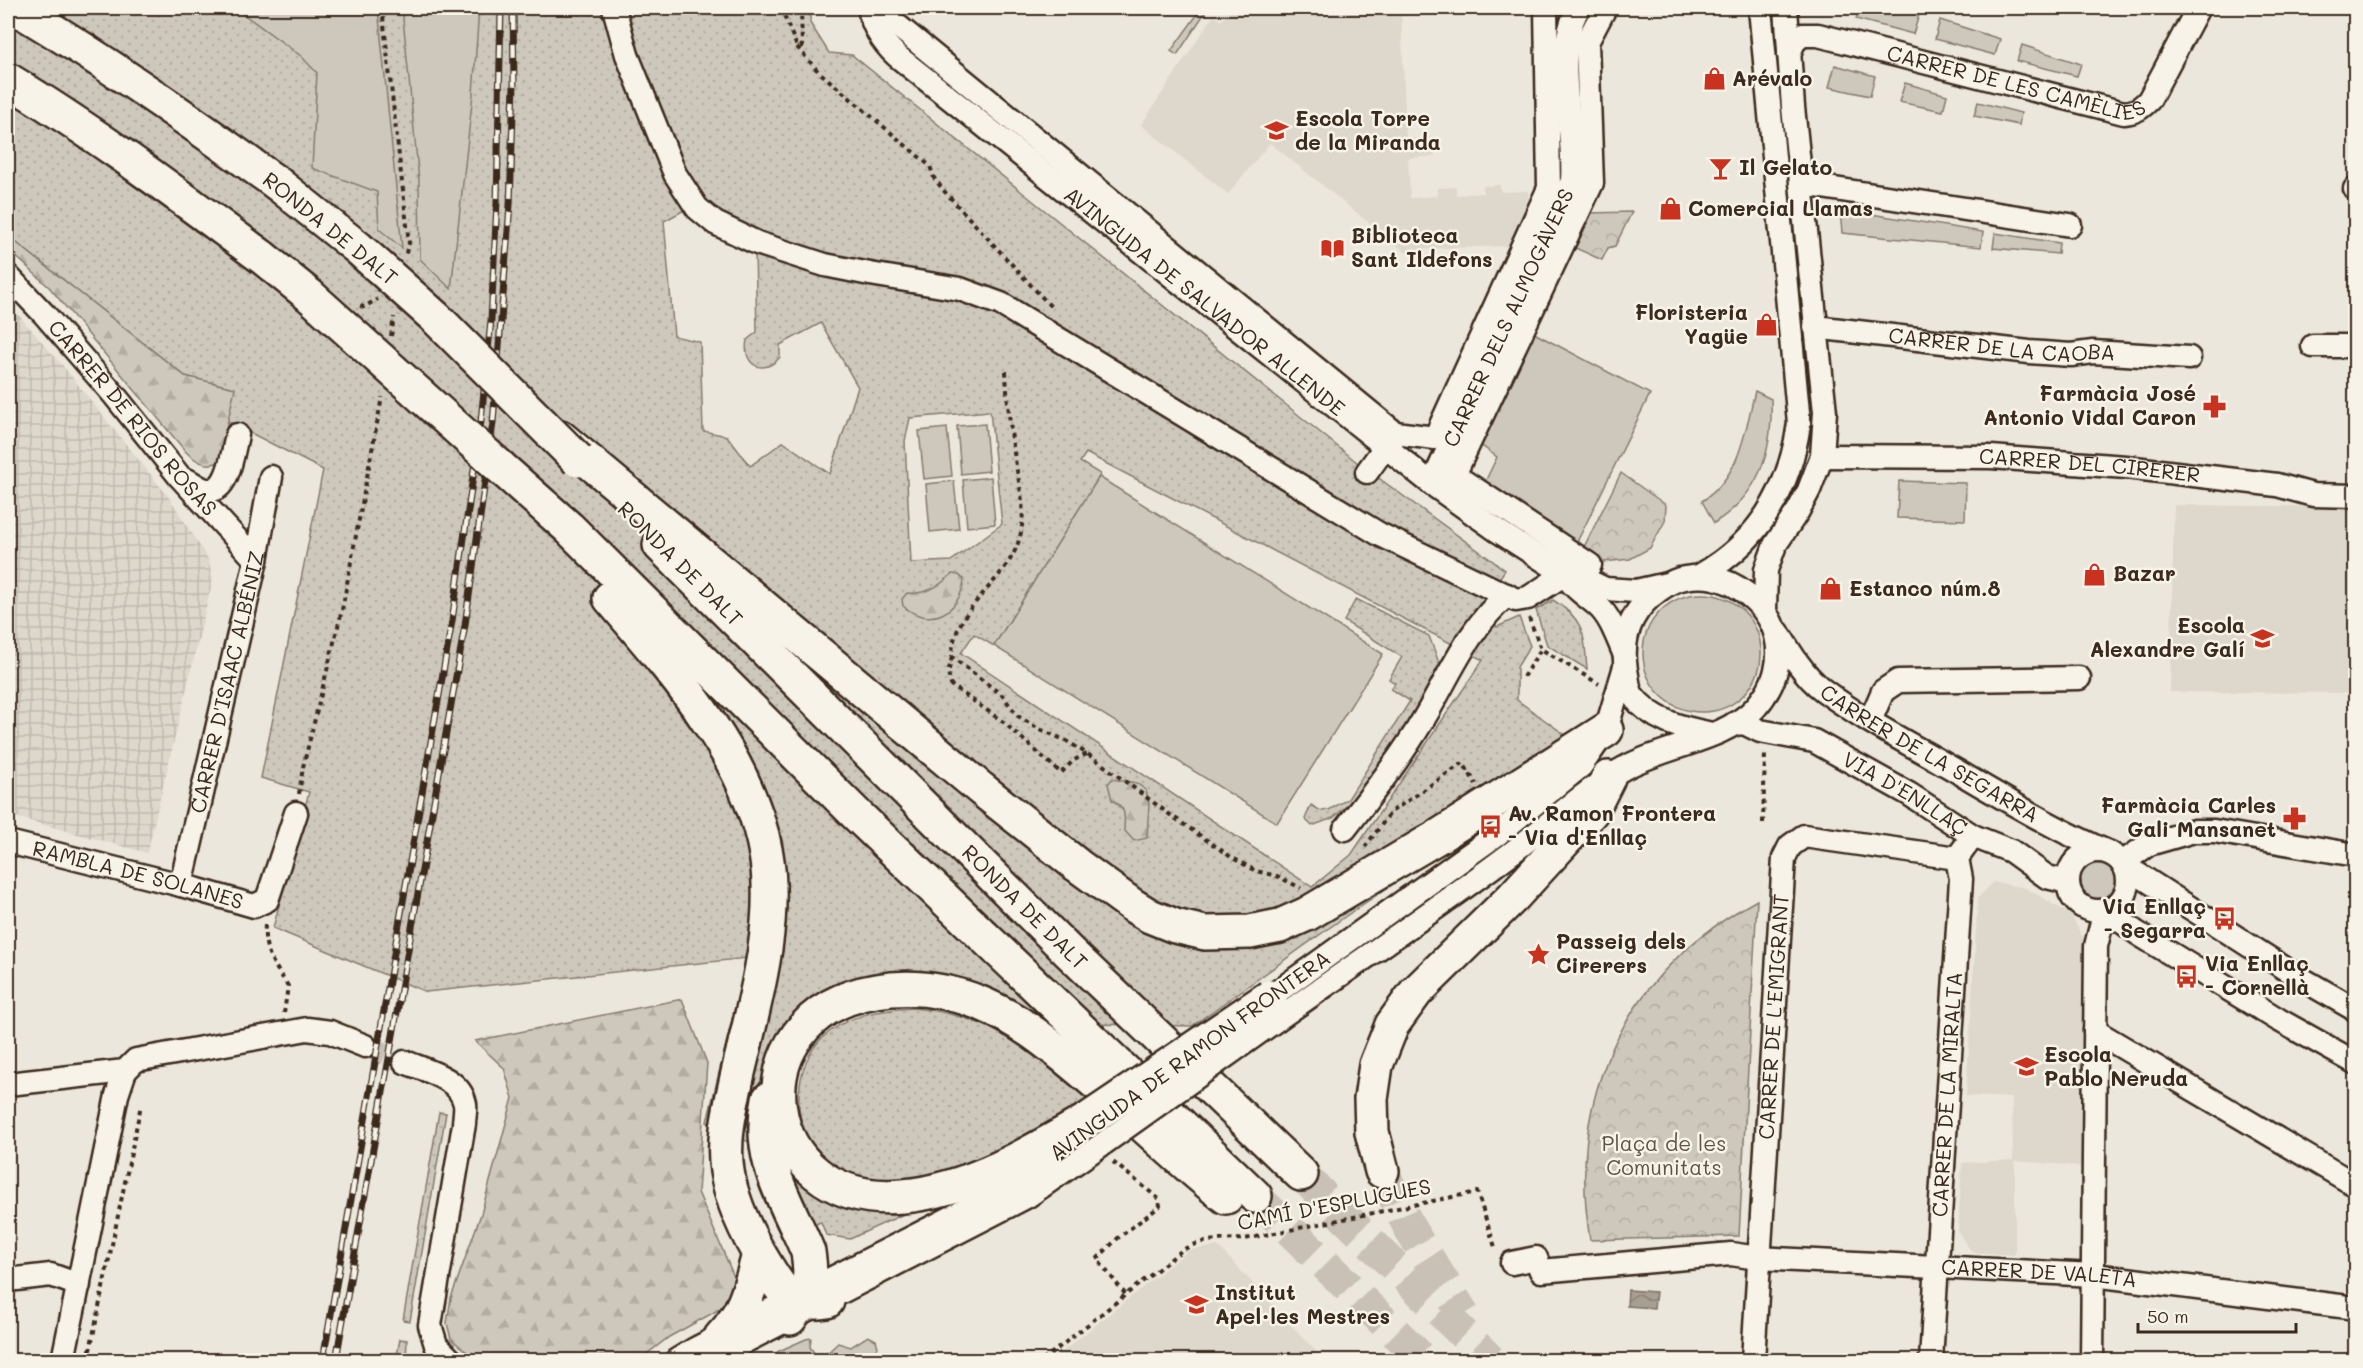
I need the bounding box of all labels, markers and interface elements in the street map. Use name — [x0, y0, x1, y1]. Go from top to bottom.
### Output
street label: CARRER DE LES CAMÈLIES — [1884, 38, 2150, 125]
place label: Arévalo — [1732, 64, 1812, 91]
shop icon: Arévalo — [1701, 66, 1727, 92]
place label: Escola Torre de la Miranda — [1295, 104, 1441, 155]
school or university icon: Escola Torre de la Miranda — [1264, 118, 1290, 144]
place label: Il Gelato — [1739, 153, 1833, 180]
bar icon: Il Gelato — [1708, 155, 1734, 181]
street label: RONDA DE DALT — [258, 165, 404, 291]
street label: AVINGUDA DE SALVADOR ALLENDE — [1059, 180, 1351, 421]
street label: CARRER DELS ALMOGÀVERS — [1436, 184, 1579, 451]
place label: Comercial Llamas — [1688, 194, 1873, 221]
shop icon: Comercial Llamas — [1657, 196, 1683, 222]
place label: Biblioteca Sant Ildefons — [1351, 221, 1493, 272]
library icon: Biblioteca Sant Ildefons — [1320, 235, 1346, 261]
place label: Floristeria Yagüe — [1635, 298, 1748, 349]
shop icon: Floristeria Yagüe — [1753, 312, 1779, 338]
street label: CARRER DE RIOS ROSAS — [43, 314, 224, 521]
street label: CARRER DE LA CAOBA — [1887, 321, 2116, 367]
place label: Farmàcia José Antonio Vidal Caron — [1983, 379, 2196, 430]
pharmacy icon: Farmàcia José Antonio Vidal Caron — [2201, 393, 2227, 419]
street label: CARRER DEL CIRERER — [1979, 442, 2202, 488]
street label: RONDA DE DALT — [613, 495, 749, 631]
street label: CARRER D'ISAAC ALBÉNIZ — [183, 549, 269, 816]
place label: Bazar — [2113, 559, 2176, 586]
shop icon: Bazar — [2082, 561, 2108, 587]
place label: Estanco núm.8 — [1849, 574, 2000, 601]
shop icon: Estanco núm.8 — [1818, 576, 1844, 602]
place label: Escola Alexandre Galí — [2090, 611, 2245, 662]
school or university icon: Escola Alexandre Galí — [2250, 625, 2276, 651]
street label: CARRER DE LA SEGARRA — [1815, 677, 2044, 828]
street label: VIA D'ENLLAÇ — [1838, 745, 1973, 841]
place label: Farmàcia Carles Gali Mansanet — [2101, 791, 2276, 842]
place label: Av. Ramon Frontera - Via d'Enllaç — [1508, 799, 1716, 850]
pharmacy icon: Farmàcia Carles Gali Mansanet — [2281, 805, 2307, 831]
bus stop icon: Av. Ramon Frontera - Via d'Enllaç — [1477, 813, 1503, 839]
street label: RAMBLA DE SOLANES — [30, 834, 247, 914]
street label: RONDA DE DALT — [957, 838, 1094, 975]
place label: Via Enllaç - Segarra — [2102, 892, 2206, 943]
street label: CARRER DE L'EMIGRANT — [1752, 893, 1794, 1140]
bus stop icon: Via Enllaç - Segarra — [2211, 906, 2237, 932]
place label: Passeig dels Cirerers — [1556, 927, 1686, 978]
place icon: Passeig dels Cirerers — [1525, 941, 1551, 967]
street label: AVINGUDA DE RAMON FRONTERA — [1043, 944, 1335, 1166]
place label: Via Enllaç - Cornellà — [2205, 949, 2310, 1000]
bus stop icon: Via Enllaç - Cornellà — [2174, 963, 2200, 989]
street label: CARRER DE LA MIRALTA — [1925, 971, 1967, 1218]
place label: Escola Pablo Neruda — [2044, 1040, 2188, 1091]
school or university icon: Escola Pablo Neruda — [2013, 1054, 2039, 1080]
park label: Plaça de les Comunitats — [1602, 1129, 1726, 1180]
street label: CAMÍ D'ESPLUGUES — [1235, 1172, 1433, 1236]
street label: CARRER DE VALETA — [1941, 1252, 2139, 1292]
place label: Institut Apel·les Mestres — [1215, 1278, 1390, 1329]
school or university icon: Institut Apel·les Mestres — [1184, 1292, 1210, 1318]
scale bar — [2138, 1296, 2296, 1334]
text: 50 m — [2147, 1304, 2189, 1328]

